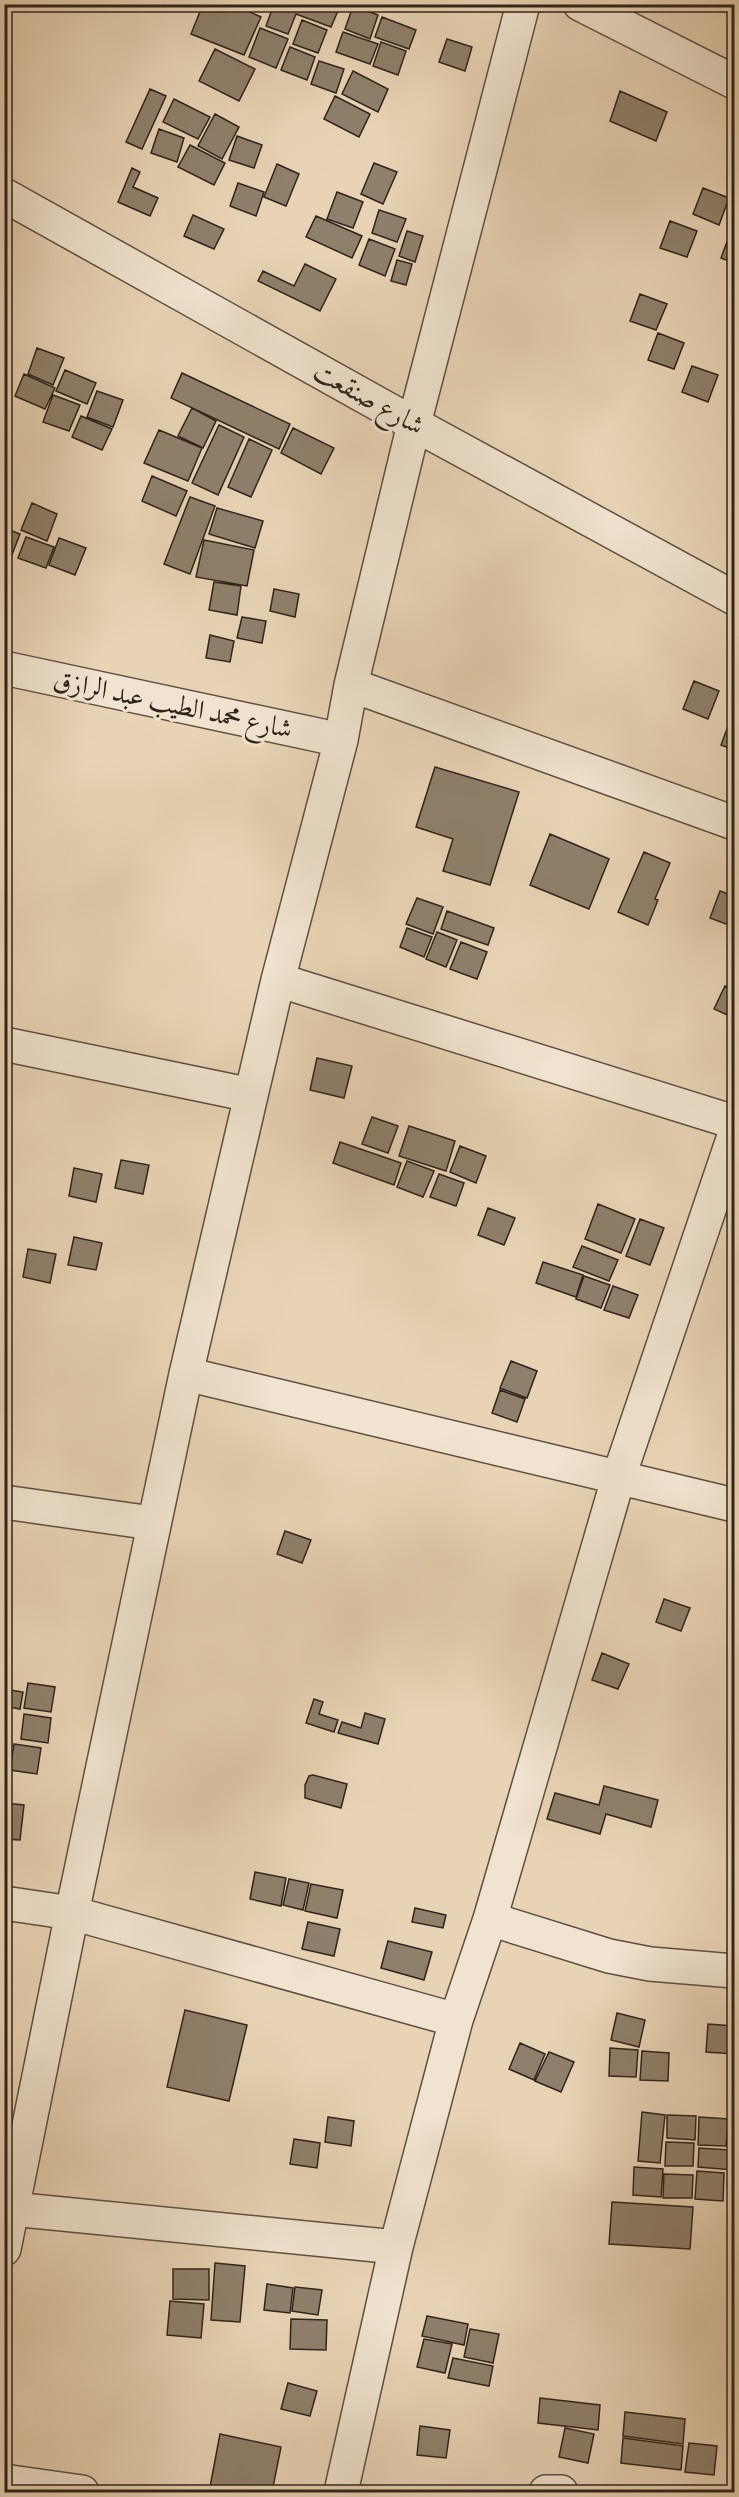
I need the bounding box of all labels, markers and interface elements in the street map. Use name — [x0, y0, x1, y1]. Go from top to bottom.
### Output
street label: شارع صنقعت — [305, 353, 431, 447]
street label: شارع محمد الطيب عبد الرازق — [49, 661, 296, 751]

